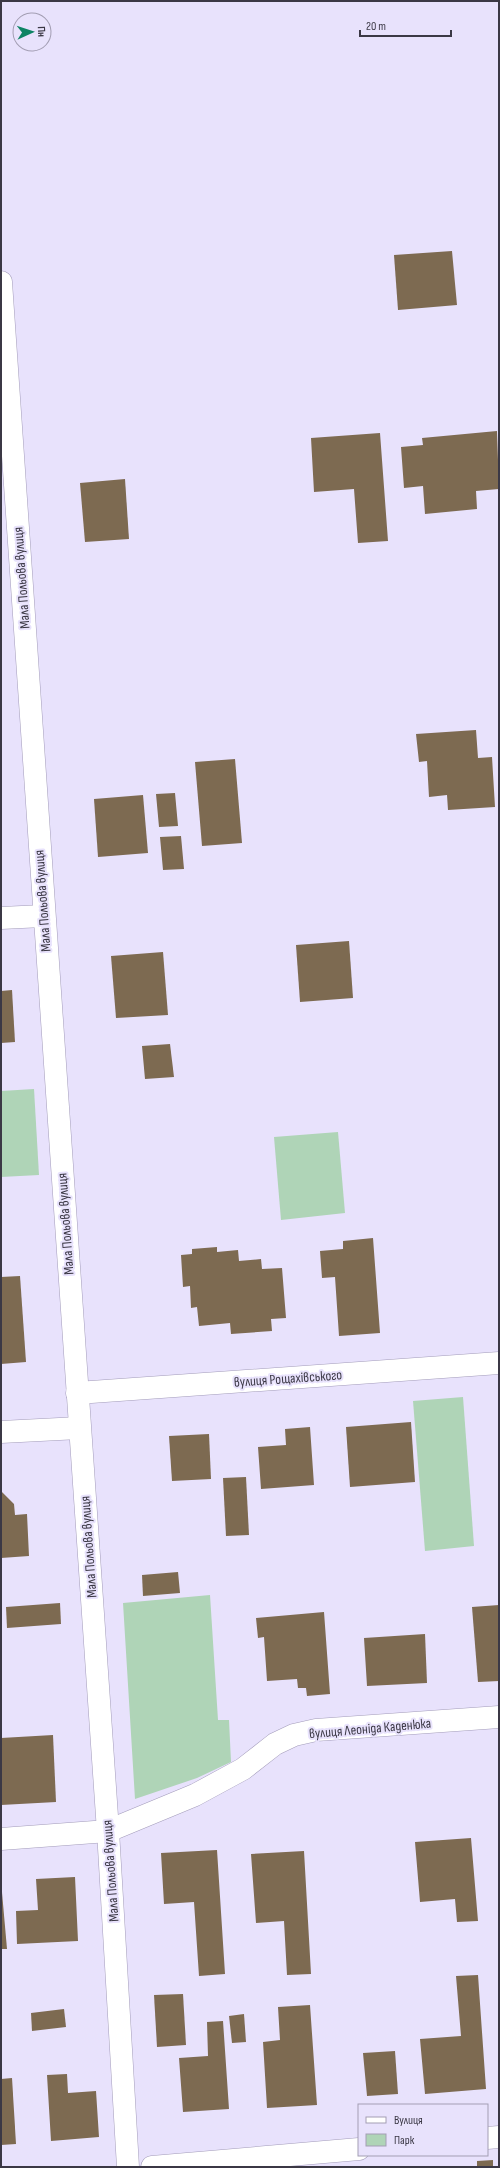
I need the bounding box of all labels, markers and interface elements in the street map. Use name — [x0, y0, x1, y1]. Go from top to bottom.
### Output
north arrow — [12, 12, 52, 52]
scale bar — [360, 12, 451, 38]
text: 20 m — [366, 19, 386, 34]
text: Пн — [35, 26, 48, 37]
street label: Мала Польова вулиця — [9, 526, 34, 629]
street label: Мала Польова вулиця — [30, 849, 55, 952]
street label: Мала Польова вулиця — [53, 1172, 78, 1275]
street label: вулиця Рощахівського — [233, 1366, 343, 1391]
street label: Мала Польова вулиця — [76, 1495, 101, 1598]
street label: вулиця Леоніда Каденюка — [308, 1715, 432, 1742]
street label: Мала Польова вулиця — [98, 1819, 123, 1922]
legend — [358, 2104, 488, 2156]
text: Вулиця — [394, 2113, 423, 2128]
text: Парк — [394, 2133, 415, 2148]

